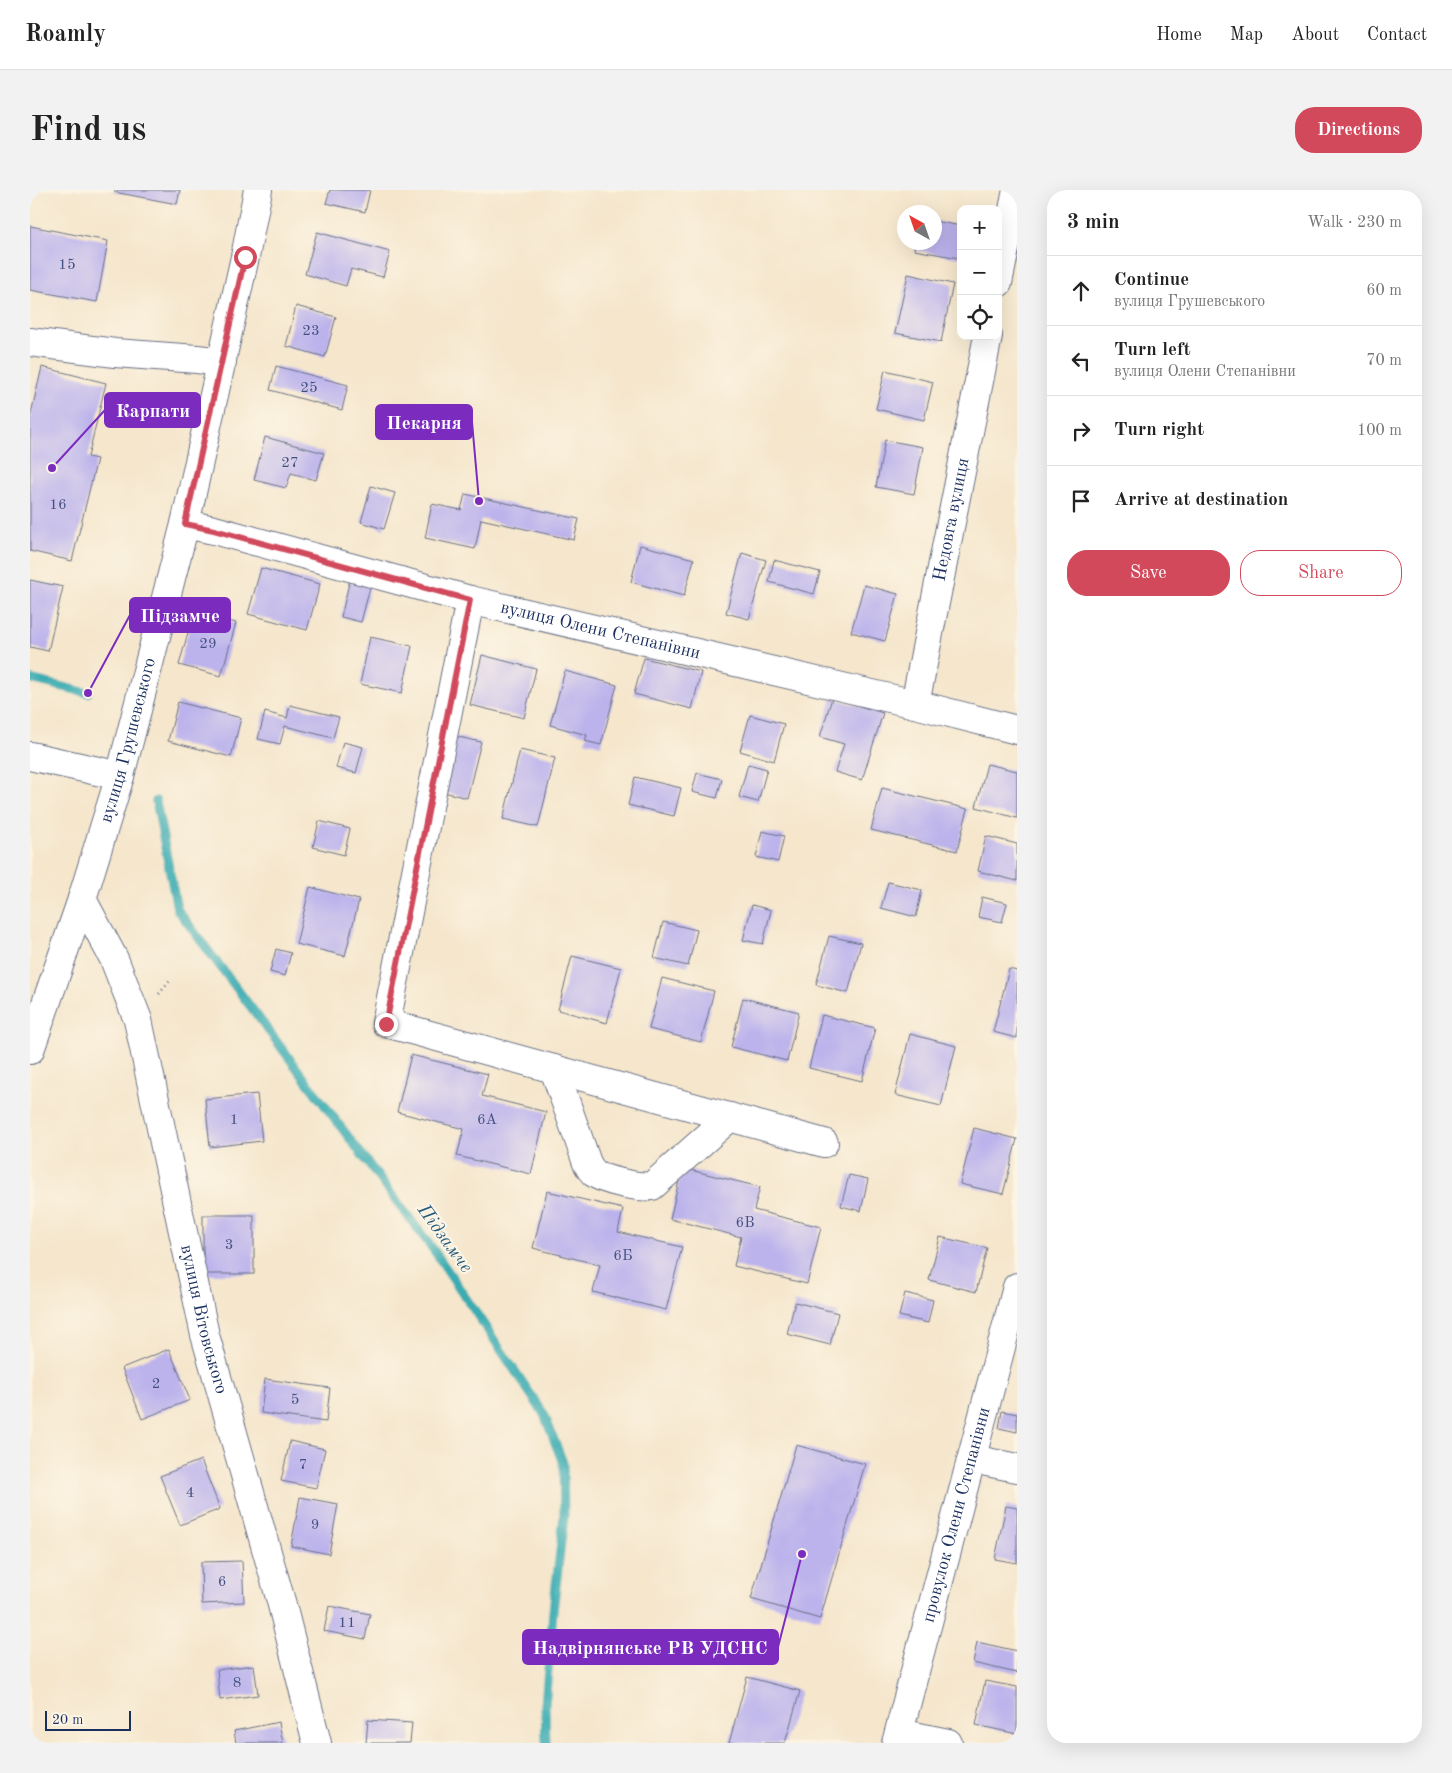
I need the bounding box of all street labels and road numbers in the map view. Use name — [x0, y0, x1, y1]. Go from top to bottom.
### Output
street label: Недовга вулиця — [931, 456, 973, 583]
street label: вулиця Олени Степанівни — [499, 598, 702, 663]
street label: вулиця Грушевського — [97, 656, 159, 825]
street label: вулиця Вітовського — [177, 1243, 230, 1396]
street label: провулок Олени Степанівни — [919, 1405, 994, 1624]

